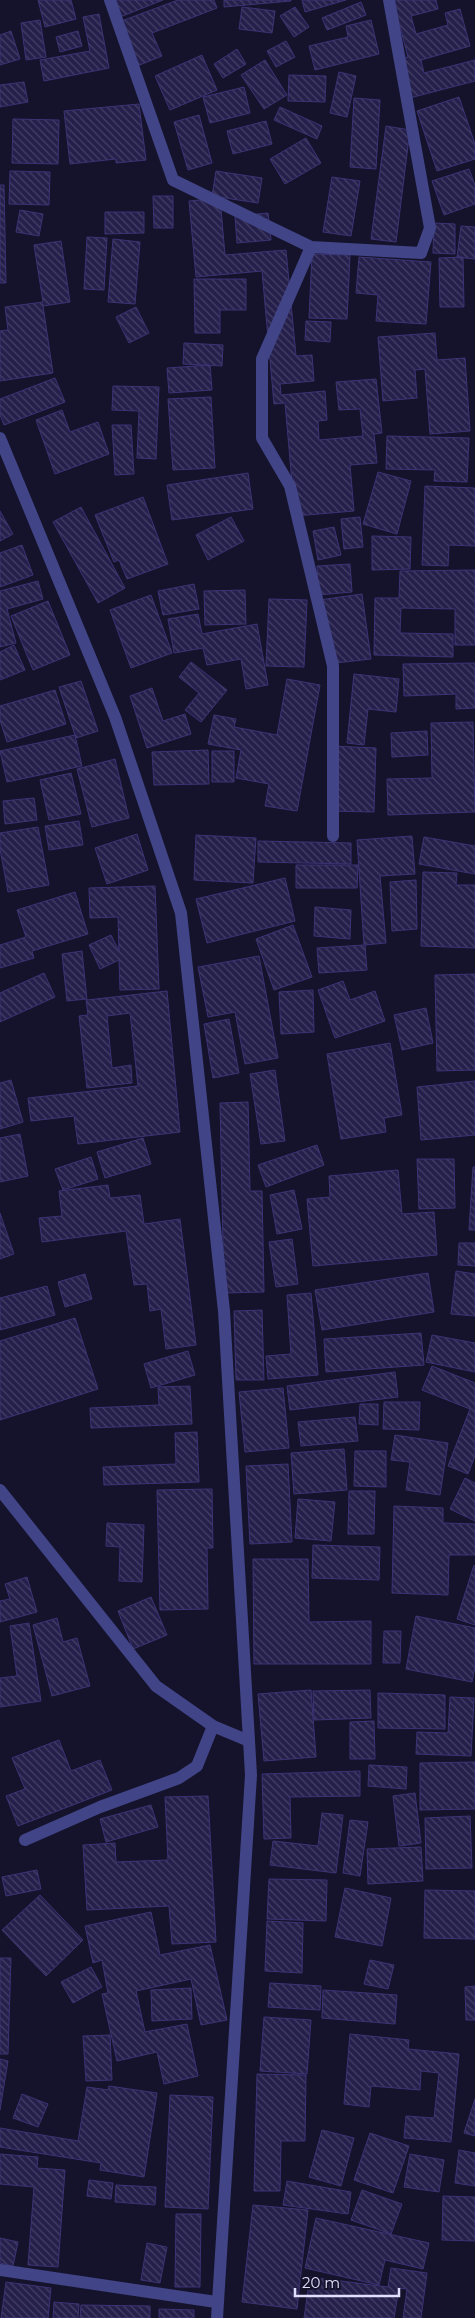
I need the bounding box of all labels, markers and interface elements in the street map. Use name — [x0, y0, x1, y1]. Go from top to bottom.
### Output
scale bar — [295, 2266, 399, 2298]
text: 20 m — [302, 2273, 340, 2292]

